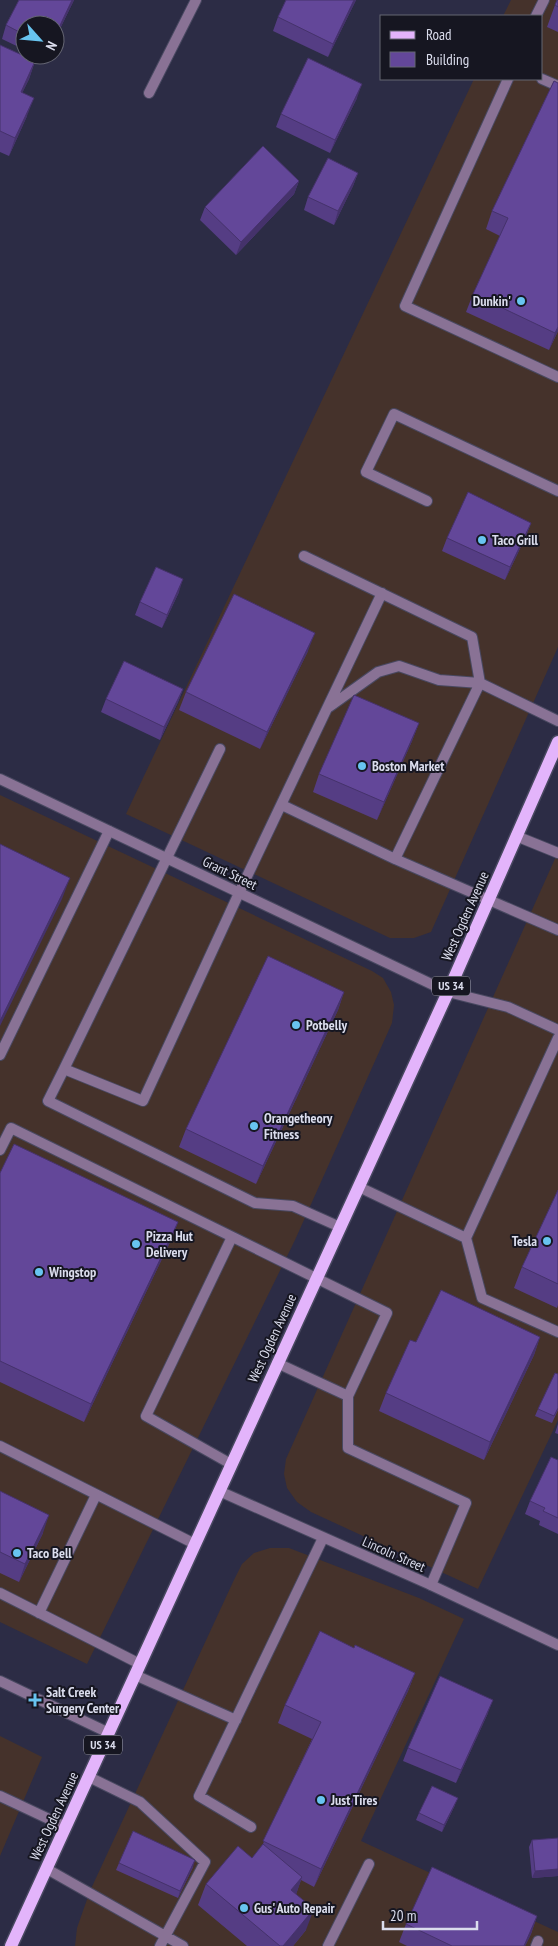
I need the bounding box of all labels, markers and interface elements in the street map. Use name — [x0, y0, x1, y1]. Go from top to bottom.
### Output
north arrow — [15, 15, 65, 65]
legend — [380, 15, 543, 80]
text: Road — [426, 25, 452, 44]
text: N — [42, 38, 61, 53]
text: Building — [426, 50, 469, 69]
place label: Dunkin' — [473, 292, 511, 310]
marker: Dunkin' — [515, 295, 527, 307]
place label: Taco Grill — [492, 531, 539, 549]
marker: Taco Grill — [476, 534, 488, 546]
place label: Boston Market — [372, 757, 444, 775]
marker: Boston Market — [356, 760, 368, 772]
street label: Grant Street — [200, 852, 260, 894]
street label: West Ogden Avenue — [437, 868, 493, 963]
road number: US 34 — [432, 976, 470, 996]
place label: Potbelly — [306, 1016, 348, 1034]
marker: Potbelly — [290, 1019, 302, 1031]
place label: Orangetheory Fitness — [264, 1109, 333, 1143]
marker: Orangetheory Fitness — [248, 1120, 260, 1132]
place label: Pizza Hut Delivery — [146, 1227, 193, 1261]
place label: Tesla — [512, 1232, 537, 1250]
marker: Tesla — [541, 1235, 553, 1247]
marker: Pizza Hut Delivery — [130, 1238, 142, 1250]
place label: Wingstop — [48, 1263, 96, 1281]
marker: Wingstop — [33, 1266, 45, 1278]
street label: West Ogden Avenue — [244, 1291, 301, 1385]
street label: Lincoln Street — [360, 1532, 428, 1576]
place label: Taco Bell — [27, 1544, 72, 1562]
marker: Taco Bell — [11, 1547, 23, 1559]
place label: Salt Creek Surgery Center — [46, 1683, 120, 1717]
marker: Salt Creek Surgery Center — [28, 1693, 42, 1707]
road number: US 34 — [84, 1736, 122, 1754]
street label: West Ogden Avenue — [26, 1769, 83, 1863]
place label: Just Tires — [330, 1791, 378, 1809]
marker: Just Tires — [315, 1794, 327, 1806]
scale bar — [383, 1898, 477, 1930]
place label: Gus' Auto Repair — [254, 1899, 336, 1917]
marker: Gus' Auto Repair — [238, 1902, 250, 1914]
text: 20 m — [390, 1906, 416, 1925]

